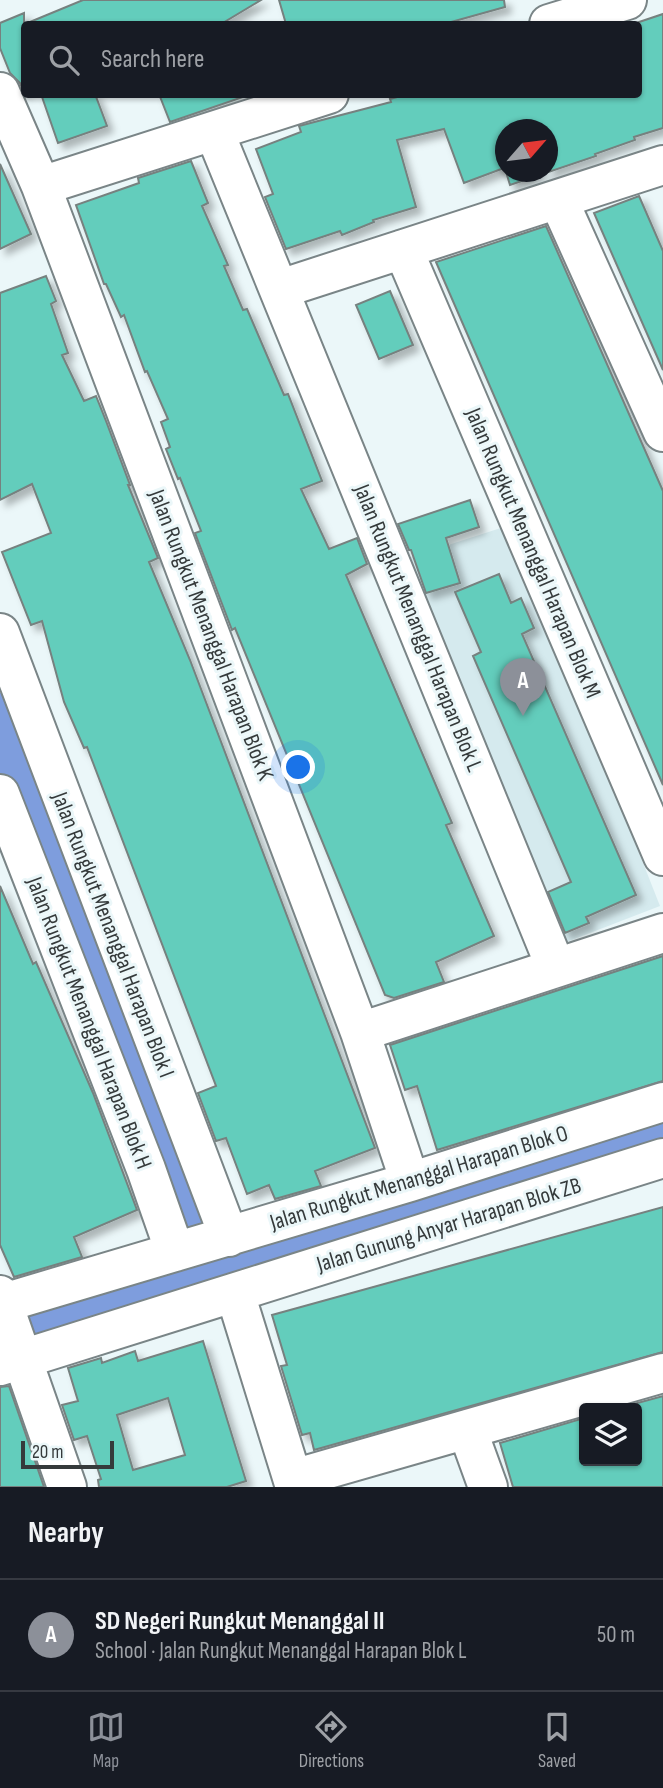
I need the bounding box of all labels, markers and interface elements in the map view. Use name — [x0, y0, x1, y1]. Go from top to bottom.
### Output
search box — [21, 21, 642, 98]
icon: search — [45, 41, 83, 79]
text: Search here — [101, 44, 204, 75]
north arrow — [495, 119, 558, 182]
street label: Jalan Rungkut Menanggal Harapan Blok M — [459, 403, 607, 702]
street label: Jalan Rungkut Menanggal Harapan Blok L — [347, 479, 489, 776]
street label: Jalan Rungkut Menanggal Harapan Blok K — [142, 485, 280, 785]
pin: A — [500, 658, 546, 716]
your location — [281, 750, 315, 784]
street label: Jalan Rungkut Menanggal Harapan Blok I — [45, 787, 180, 1082]
street label: Jalan Rungkut Menanggal Harapan Blok H — [20, 872, 158, 1173]
street label: Jalan Rungkut Menanggal Harapan Blok O — [266, 1119, 571, 1237]
street label: Jalan Gunung Anyar Harapan Blok ZB — [312, 1171, 585, 1279]
map controls — [579, 1403, 642, 1466]
button: layers — [579, 1403, 642, 1466]
scale bar — [21, 1438, 114, 1470]
text: 20 m — [32, 1441, 64, 1464]
text: Nearby — [28, 1515, 104, 1551]
text: SD Negeri Rungkut Menanggal II — [95, 1606, 385, 1637]
text: A — [46, 1621, 56, 1649]
text: 50 m — [597, 1621, 635, 1649]
text: School · Jalan Rungkut Menanggal Harapan Blok L — [95, 1637, 466, 1665]
tab: Map — [87, 1708, 125, 1773]
tab: Directions — [299, 1708, 364, 1773]
tab: Saved — [538, 1708, 576, 1773]

